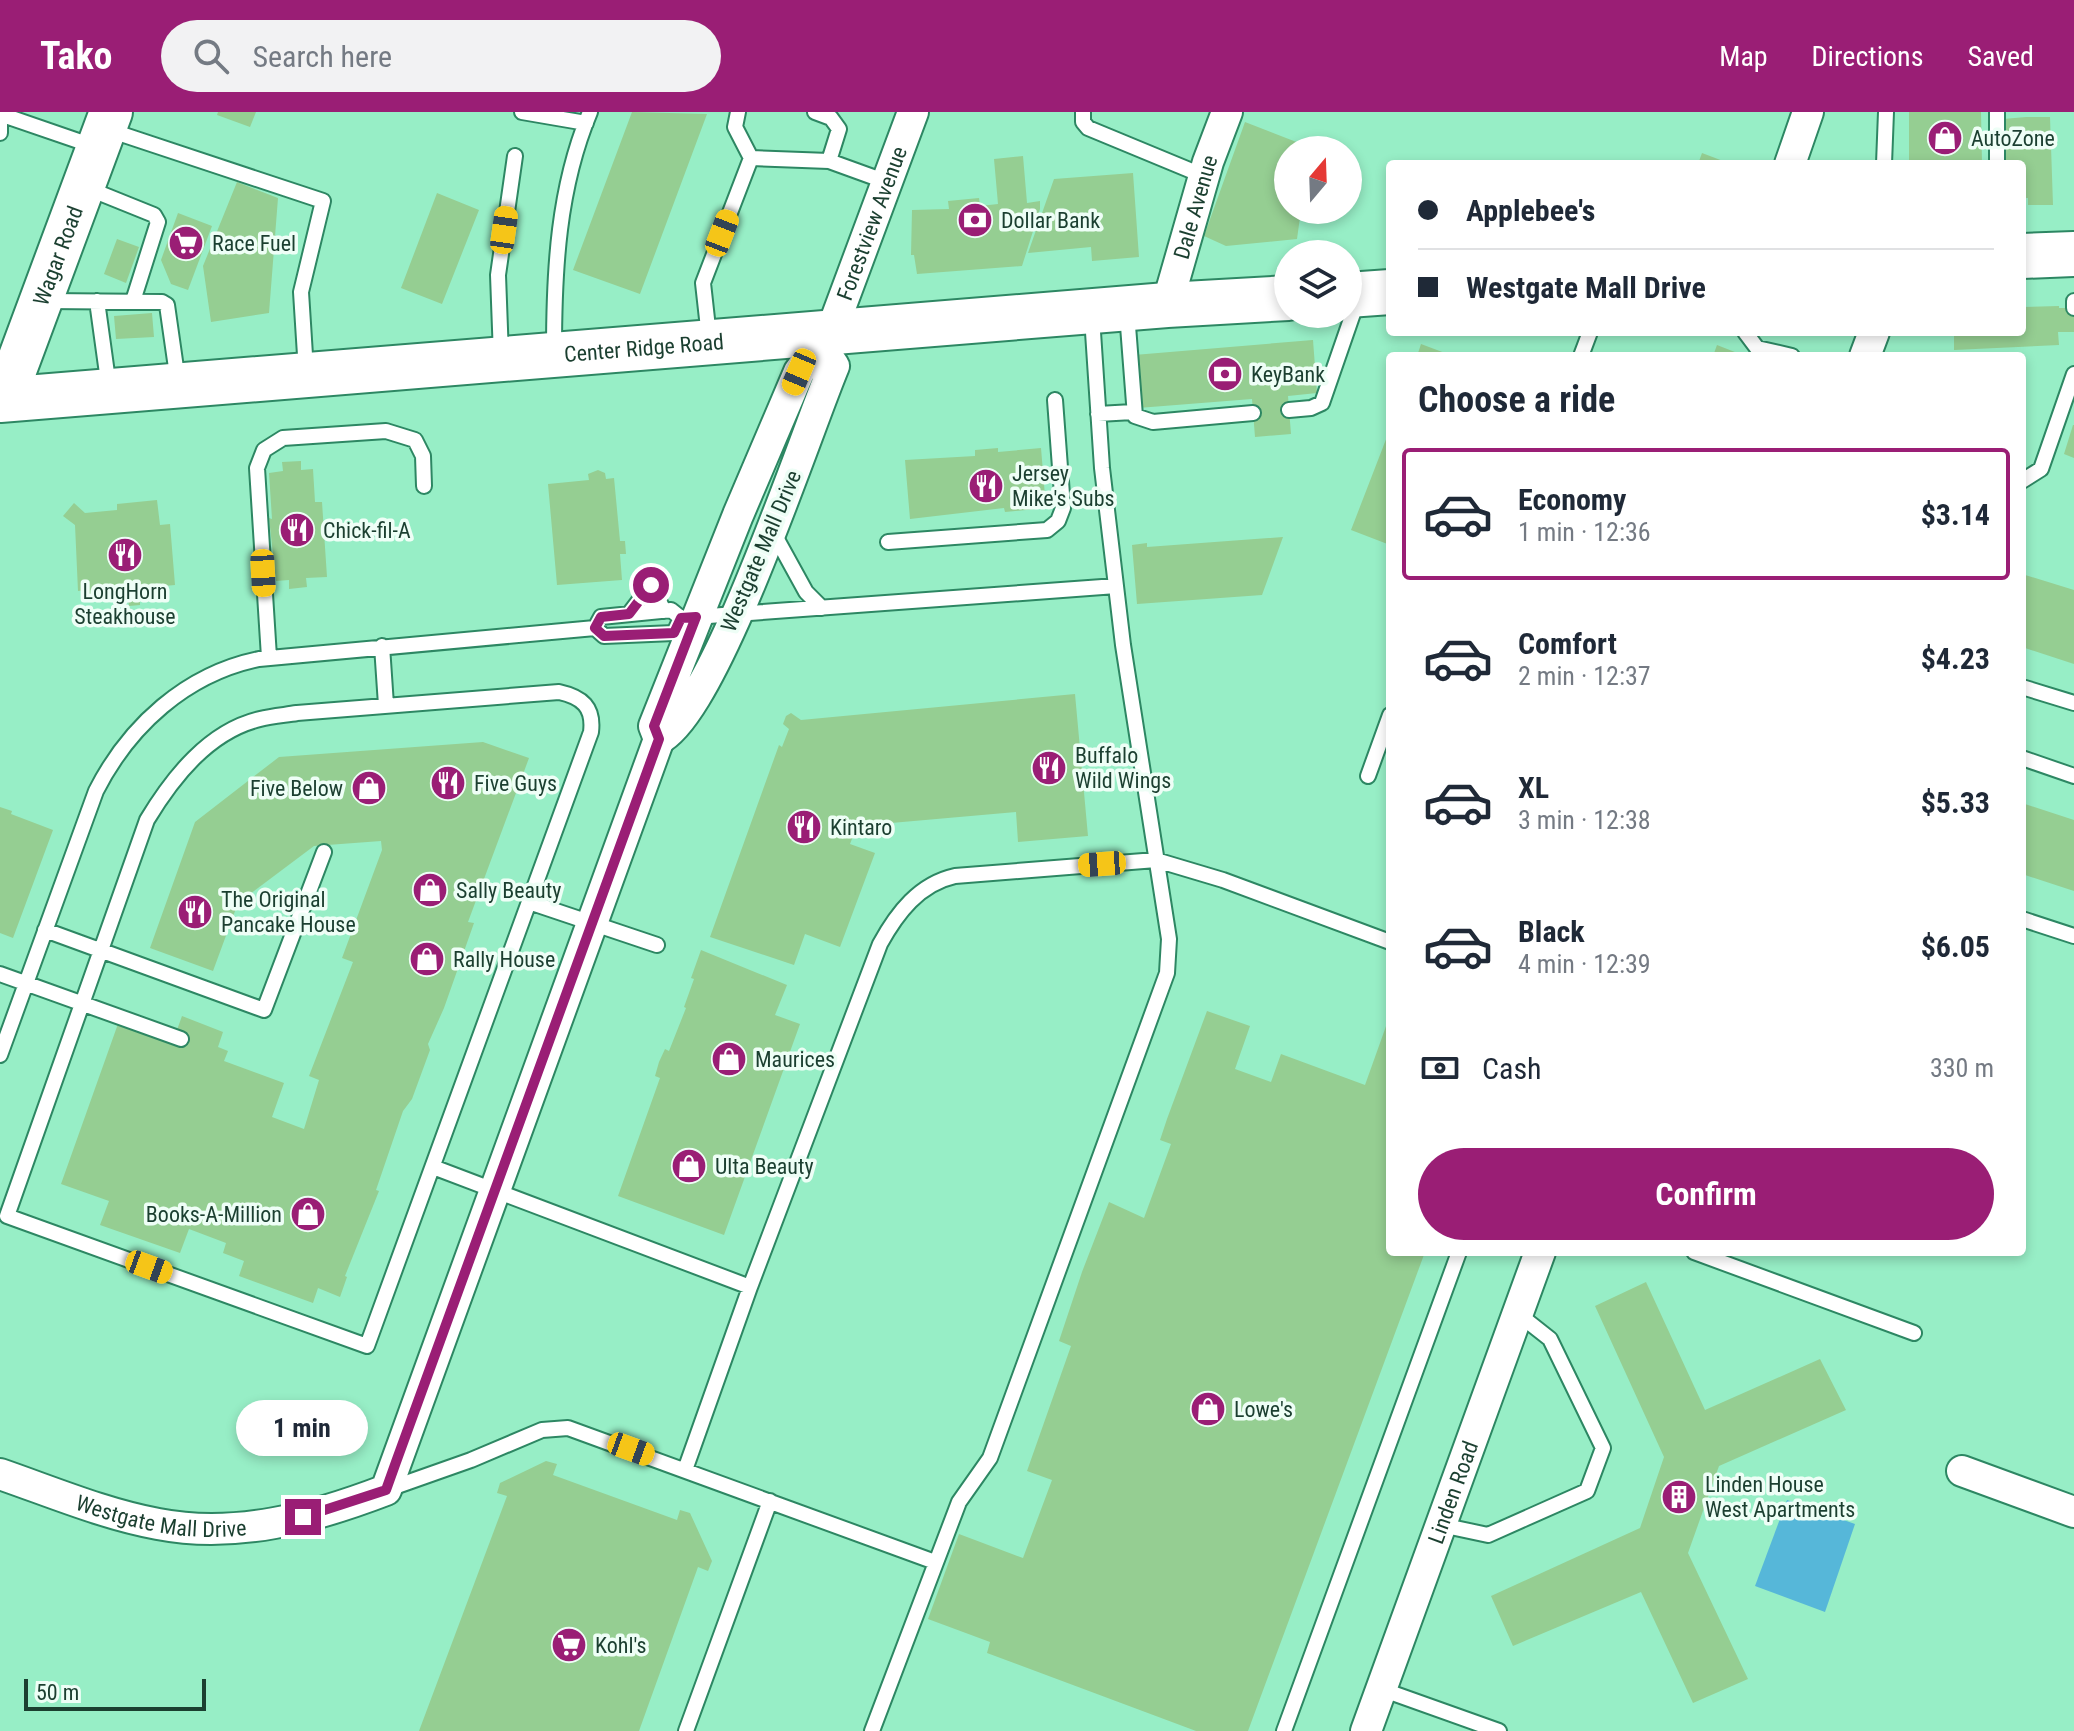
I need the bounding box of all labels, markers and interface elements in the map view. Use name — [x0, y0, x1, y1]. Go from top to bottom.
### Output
search box — [161, 20, 721, 92]
text: Tako — [40, 34, 113, 78]
icon: search — [189, 34, 233, 78]
text: Search here — [253, 39, 392, 74]
text: Map — [1719, 40, 1768, 73]
text: Directions — [1812, 40, 1923, 73]
text: Saved — [1967, 40, 2034, 73]
shop icon: AutoZone — [1926, 119, 1964, 157]
place label: AutoZone — [1971, 126, 2055, 151]
north arrow — [1274, 136, 1362, 224]
map controls — [1274, 136, 1362, 328]
street label: Forestview Avenue — [832, 143, 912, 304]
street label: Dale Avenue — [1168, 151, 1222, 262]
text: Applebee's — [1466, 193, 1595, 228]
bank icon: Dollar Bank — [956, 201, 994, 239]
street label: Wagar Road — [28, 202, 88, 309]
car — [489, 205, 519, 255]
car — [702, 206, 742, 260]
place label: Dollar Bank — [1001, 208, 1100, 233]
supermarket icon: Race Fuel — [167, 224, 205, 262]
place label: Race Fuel — [212, 231, 296, 256]
button: layers — [1274, 240, 1362, 328]
text: Westgate Mall Drive — [1466, 270, 1706, 305]
street label: Center Ridge Road — [563, 329, 725, 367]
car — [779, 345, 819, 399]
bank icon: KeyBank — [1206, 355, 1244, 393]
place label: KeyBank — [1251, 362, 1325, 387]
text: Choose a ride — [1418, 379, 1615, 421]
place label: Jersey Mike's Subs — [1012, 461, 1115, 511]
street label: Westgate Mall Drive — [716, 467, 806, 635]
restaurant icon: Jersey Mike's Subs — [967, 467, 1005, 505]
icon: car — [1422, 478, 1494, 550]
text: Economy — [1518, 482, 1626, 517]
text: $3.14 — [1921, 497, 1990, 532]
restaurant icon: Chick-fil-A — [278, 511, 316, 549]
text: 1 min · 12:36 — [1518, 517, 1651, 547]
place label: Chick-fil-A — [323, 518, 411, 543]
restaurant icon: LongHorn Steakhouse — [106, 536, 144, 574]
car — [250, 548, 276, 598]
route start — [633, 567, 669, 603]
place label: LongHorn Steakhouse — [74, 579, 176, 629]
icon: car — [1422, 622, 1494, 694]
text: Comfort — [1518, 626, 1617, 661]
text: $4.23 — [1921, 641, 1990, 676]
text: 2 min · 12:37 — [1518, 661, 1651, 691]
place label: Buffalo Wild Wings — [1075, 743, 1171, 793]
restaurant icon: Buffalo Wild Wings — [1030, 749, 1068, 787]
restaurant icon: Five Guys — [429, 764, 467, 802]
icon: car — [1422, 766, 1494, 838]
shop icon: Five Below — [350, 769, 388, 807]
text: XL — [1518, 770, 1549, 805]
place label: Five Guys — [474, 771, 557, 796]
place label: Five Below — [250, 776, 343, 801]
text: $5.33 — [1921, 785, 1990, 820]
text: 3 min · 12:38 — [1518, 805, 1651, 835]
restaurant icon: Kintaro — [785, 808, 823, 846]
place label: Kintaro — [830, 815, 892, 840]
car — [1077, 850, 1127, 878]
shop icon: Sally Beauty — [411, 871, 449, 909]
place label: Sally Beauty — [456, 878, 561, 903]
place label: The Original Pancake House — [221, 887, 356, 937]
restaurant icon: The Original Pancake House — [176, 893, 214, 931]
icon: car — [1422, 910, 1494, 982]
text: Black — [1518, 914, 1585, 949]
text: $6.05 — [1921, 929, 1990, 964]
shop icon: Rally House — [408, 940, 446, 978]
place label: Rally House — [453, 947, 555, 972]
text: 4 min · 12:39 — [1518, 949, 1651, 979]
shop icon: Maurices — [710, 1040, 748, 1078]
icon: cash — [1418, 1046, 1462, 1090]
place label: Maurices — [755, 1047, 835, 1072]
text: Cash — [1482, 1051, 1542, 1086]
text: 330 m — [1930, 1053, 1994, 1083]
shop icon: Ulta Beauty — [670, 1147, 708, 1185]
button: Confirm — [1418, 1148, 1994, 1240]
place label: Ulta Beauty — [715, 1154, 814, 1179]
shop icon: Books-A-Million — [289, 1195, 327, 1233]
place label: Books-A-Million — [146, 1202, 282, 1227]
car — [122, 1248, 176, 1286]
shop icon: Lowe's — [1189, 1390, 1227, 1428]
place label: Lowe's — [1234, 1397, 1293, 1422]
callout: 1 min — [237, 1401, 369, 1457]
text: 1 min — [273, 1413, 331, 1443]
car — [604, 1430, 658, 1468]
street label: Linden Road — [1423, 1438, 1483, 1547]
place label: Linden House West Apartments — [1705, 1472, 1855, 1522]
building icon: Linden House West Apartments — [1660, 1478, 1698, 1516]
street label: Westgate Mall Drive — [73, 1490, 247, 1542]
route end — [285, 1499, 321, 1535]
supermarket icon: Kohl's — [550, 1626, 588, 1664]
place label: Kohl's — [595, 1633, 646, 1658]
scale bar — [24, 1675, 206, 1711]
text: 50 m — [36, 1680, 79, 1705]

